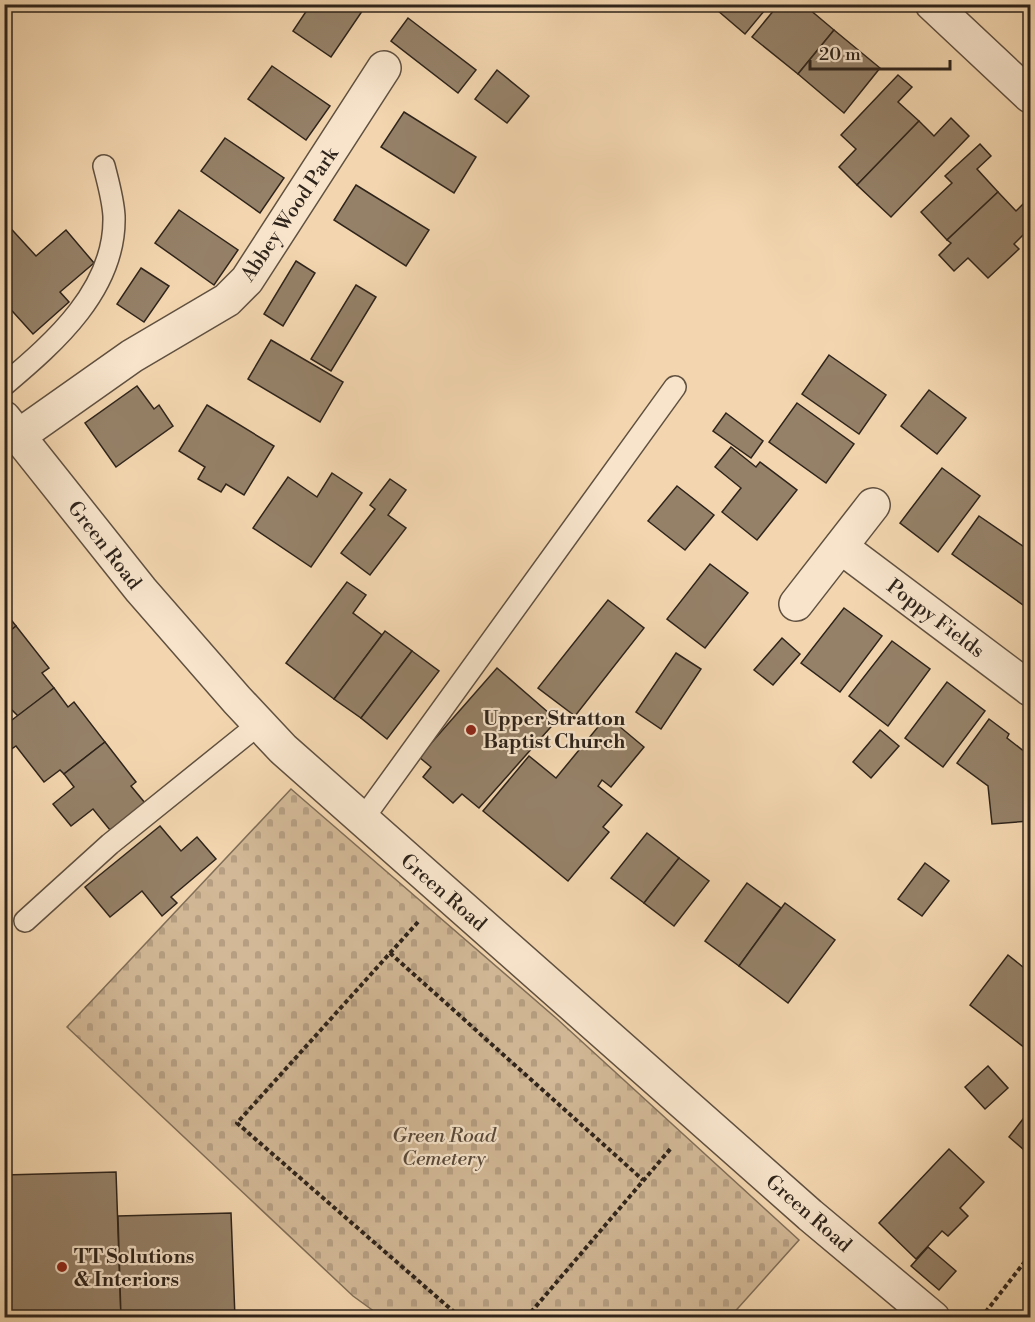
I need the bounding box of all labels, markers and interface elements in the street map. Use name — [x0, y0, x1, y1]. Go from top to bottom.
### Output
scale bar — [810, 33, 950, 71]
text: 20 m — [819, 43, 861, 66]
street label: Abbey Wood Park — [236, 142, 345, 287]
street label: Green Road — [61, 497, 147, 596]
street label: Poppy Fields — [881, 574, 989, 664]
place label: Upper Stratton Baptist Church — [483, 707, 626, 755]
marker: Upper Stratton Baptist Church — [464, 723, 478, 737]
street label: Green Road — [395, 849, 492, 938]
park label: Green Road Cemetery — [392, 1124, 497, 1172]
street label: Green Road — [760, 1170, 857, 1259]
place label: TT Solutions & Interiors — [74, 1245, 194, 1293]
marker: TT Solutions & Interiors — [55, 1260, 69, 1274]

